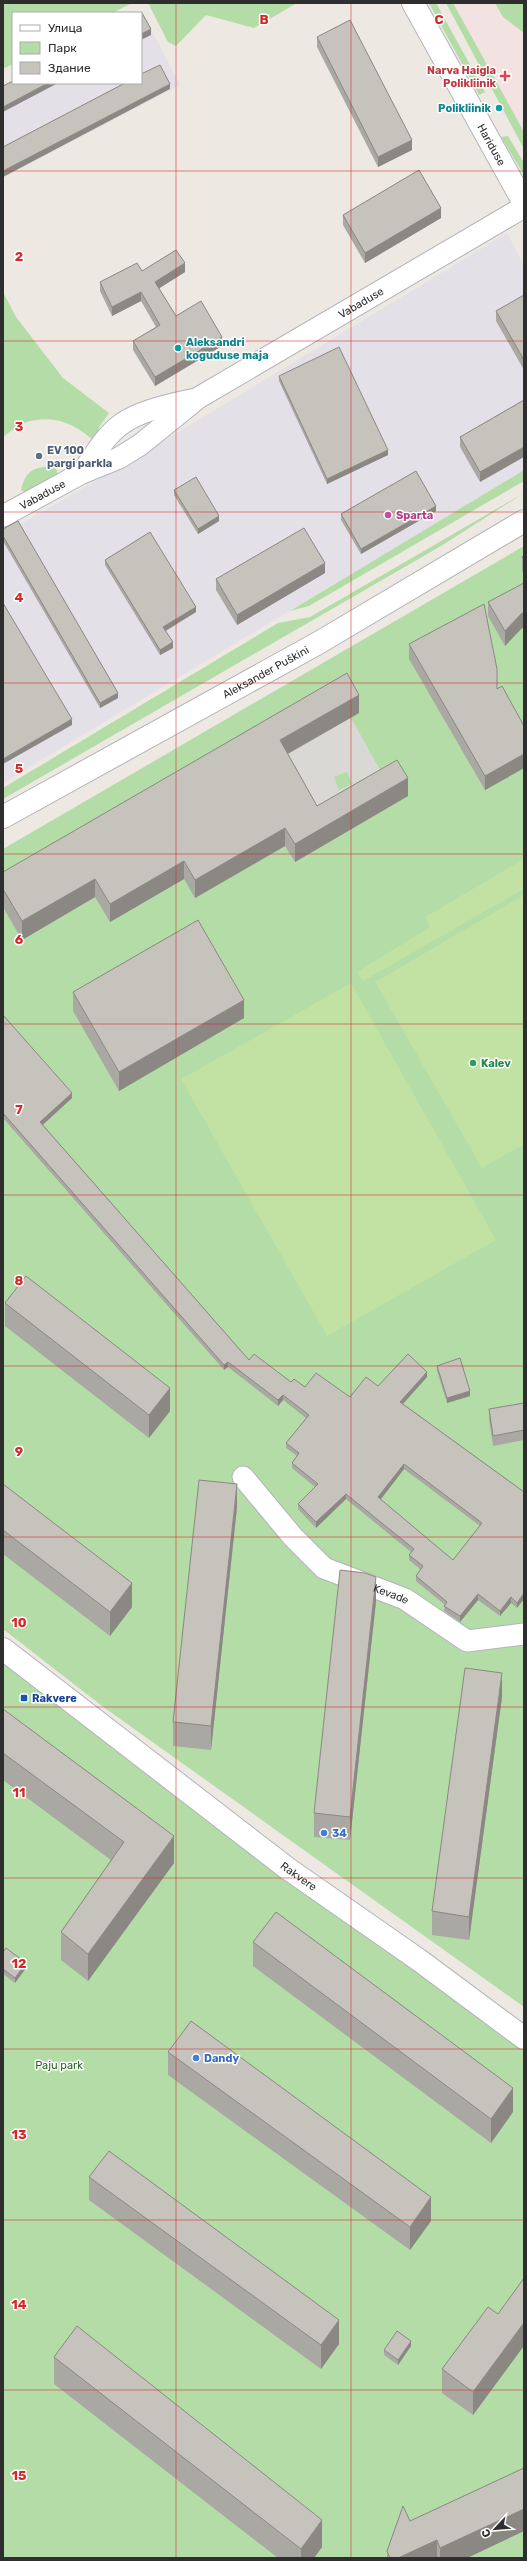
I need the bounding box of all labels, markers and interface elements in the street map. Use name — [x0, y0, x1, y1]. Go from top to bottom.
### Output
legend — [12, 12, 142, 84]
text: B — [259, 12, 269, 27]
text: C — [434, 12, 444, 27]
text: Улица — [48, 21, 82, 35]
text: Парк — [48, 41, 77, 55]
text: Здание — [48, 61, 91, 75]
place label: Narva Haigla Polikliinik — [427, 64, 497, 90]
marker: Narva Haigla Polikliinik — [499, 70, 511, 82]
place label: Polikliinik — [438, 102, 492, 115]
marker: Polikliinik — [494, 103, 504, 113]
street label: Hariduse — [474, 122, 508, 168]
text: 2 — [15, 249, 23, 264]
street label: Vabaduse — [336, 285, 386, 321]
place label: Aleksandri koguduse maja — [186, 336, 269, 362]
marker: Aleksandri koguduse maja — [173, 343, 183, 353]
text: 3 — [15, 419, 24, 434]
place label: EV 100 pargi parkla — [47, 444, 112, 470]
marker: EV 100 pargi parkla — [34, 451, 44, 461]
street label: Vabaduse — [18, 477, 68, 513]
place label: Sparta — [396, 509, 433, 522]
marker: Sparta — [383, 510, 393, 520]
text: 4 — [15, 590, 24, 605]
street label: Aleksander Puškini — [220, 643, 311, 701]
text: 5 — [15, 761, 23, 776]
text: 6 — [15, 932, 24, 947]
place label: Kalev — [481, 1057, 511, 1070]
marker: Kalev — [468, 1058, 478, 1068]
text: 7 — [15, 1102, 23, 1117]
text: 8 — [15, 1273, 24, 1288]
text: 9 — [15, 1444, 23, 1459]
street label: Kevade — [372, 1582, 412, 1607]
text: 10 — [11, 1615, 27, 1630]
place label: Rakvere — [32, 1692, 77, 1705]
marker: Rakvere — [19, 1693, 29, 1703]
text: 11 — [13, 1785, 25, 1800]
place label: 34 — [332, 1827, 347, 1840]
marker: 34 — [319, 1828, 329, 1838]
street label: Rakvere — [278, 1859, 319, 1894]
text: 12 — [12, 1956, 26, 1971]
place label: Dandy — [204, 2052, 239, 2065]
marker: Dandy — [191, 2053, 201, 2063]
park label: Paju park — [35, 2059, 83, 2072]
text: 13 — [11, 2127, 27, 2142]
text: 14 — [11, 2297, 27, 2312]
text: 15 — [12, 2468, 26, 2483]
north arrow — [475, 2509, 515, 2549]
text: С — [479, 2527, 494, 2539]

